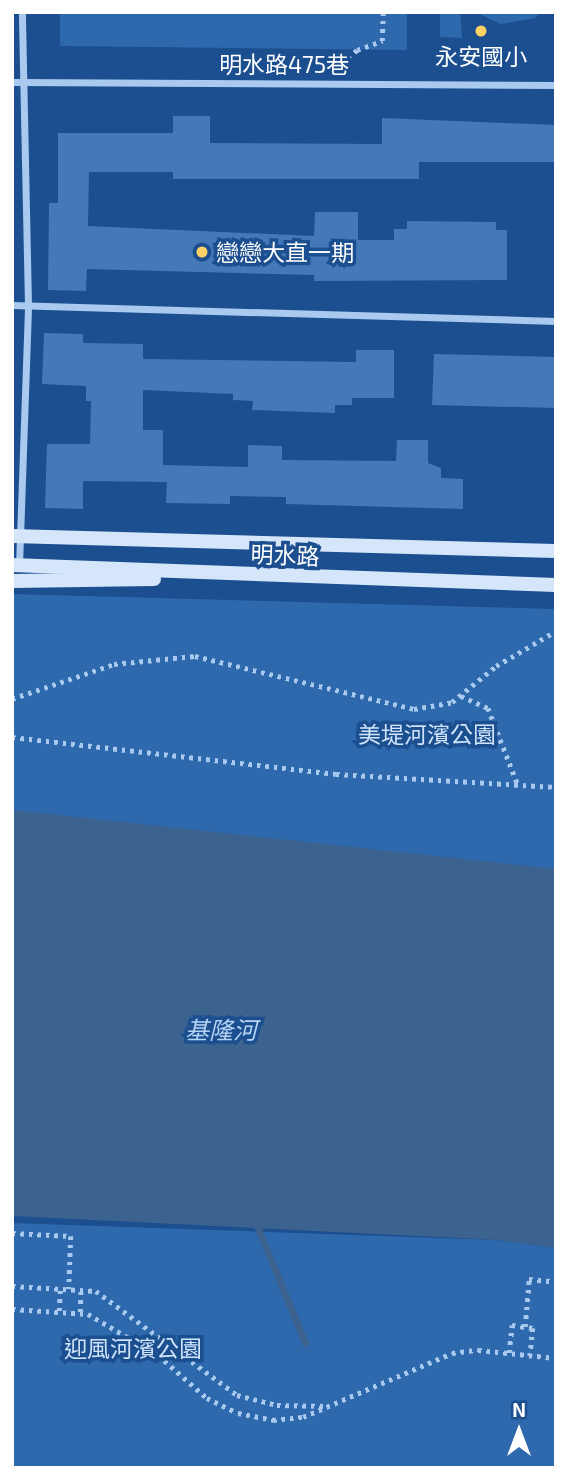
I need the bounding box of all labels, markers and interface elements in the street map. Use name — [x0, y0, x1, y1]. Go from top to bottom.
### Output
marker: 永安國小 — [473, 23, 489, 39]
place label: 永安國小 — [435, 42, 527, 70]
street label: 明水路475巷 — [219, 50, 349, 78]
place label: 戀戀大直一期 — [216, 238, 354, 266]
marker: 戀戀大直一期 — [194, 244, 210, 260]
street label: 明水路 — [250, 540, 320, 570]
park label: 美堤河濱公園 — [358, 720, 496, 748]
water label: 基隆河 — [185, 1016, 257, 1044]
park label: 迎風河濱公園 — [64, 1334, 202, 1362]
north arrow — [484, 1396, 554, 1466]
text: N — [512, 1398, 526, 1421]

